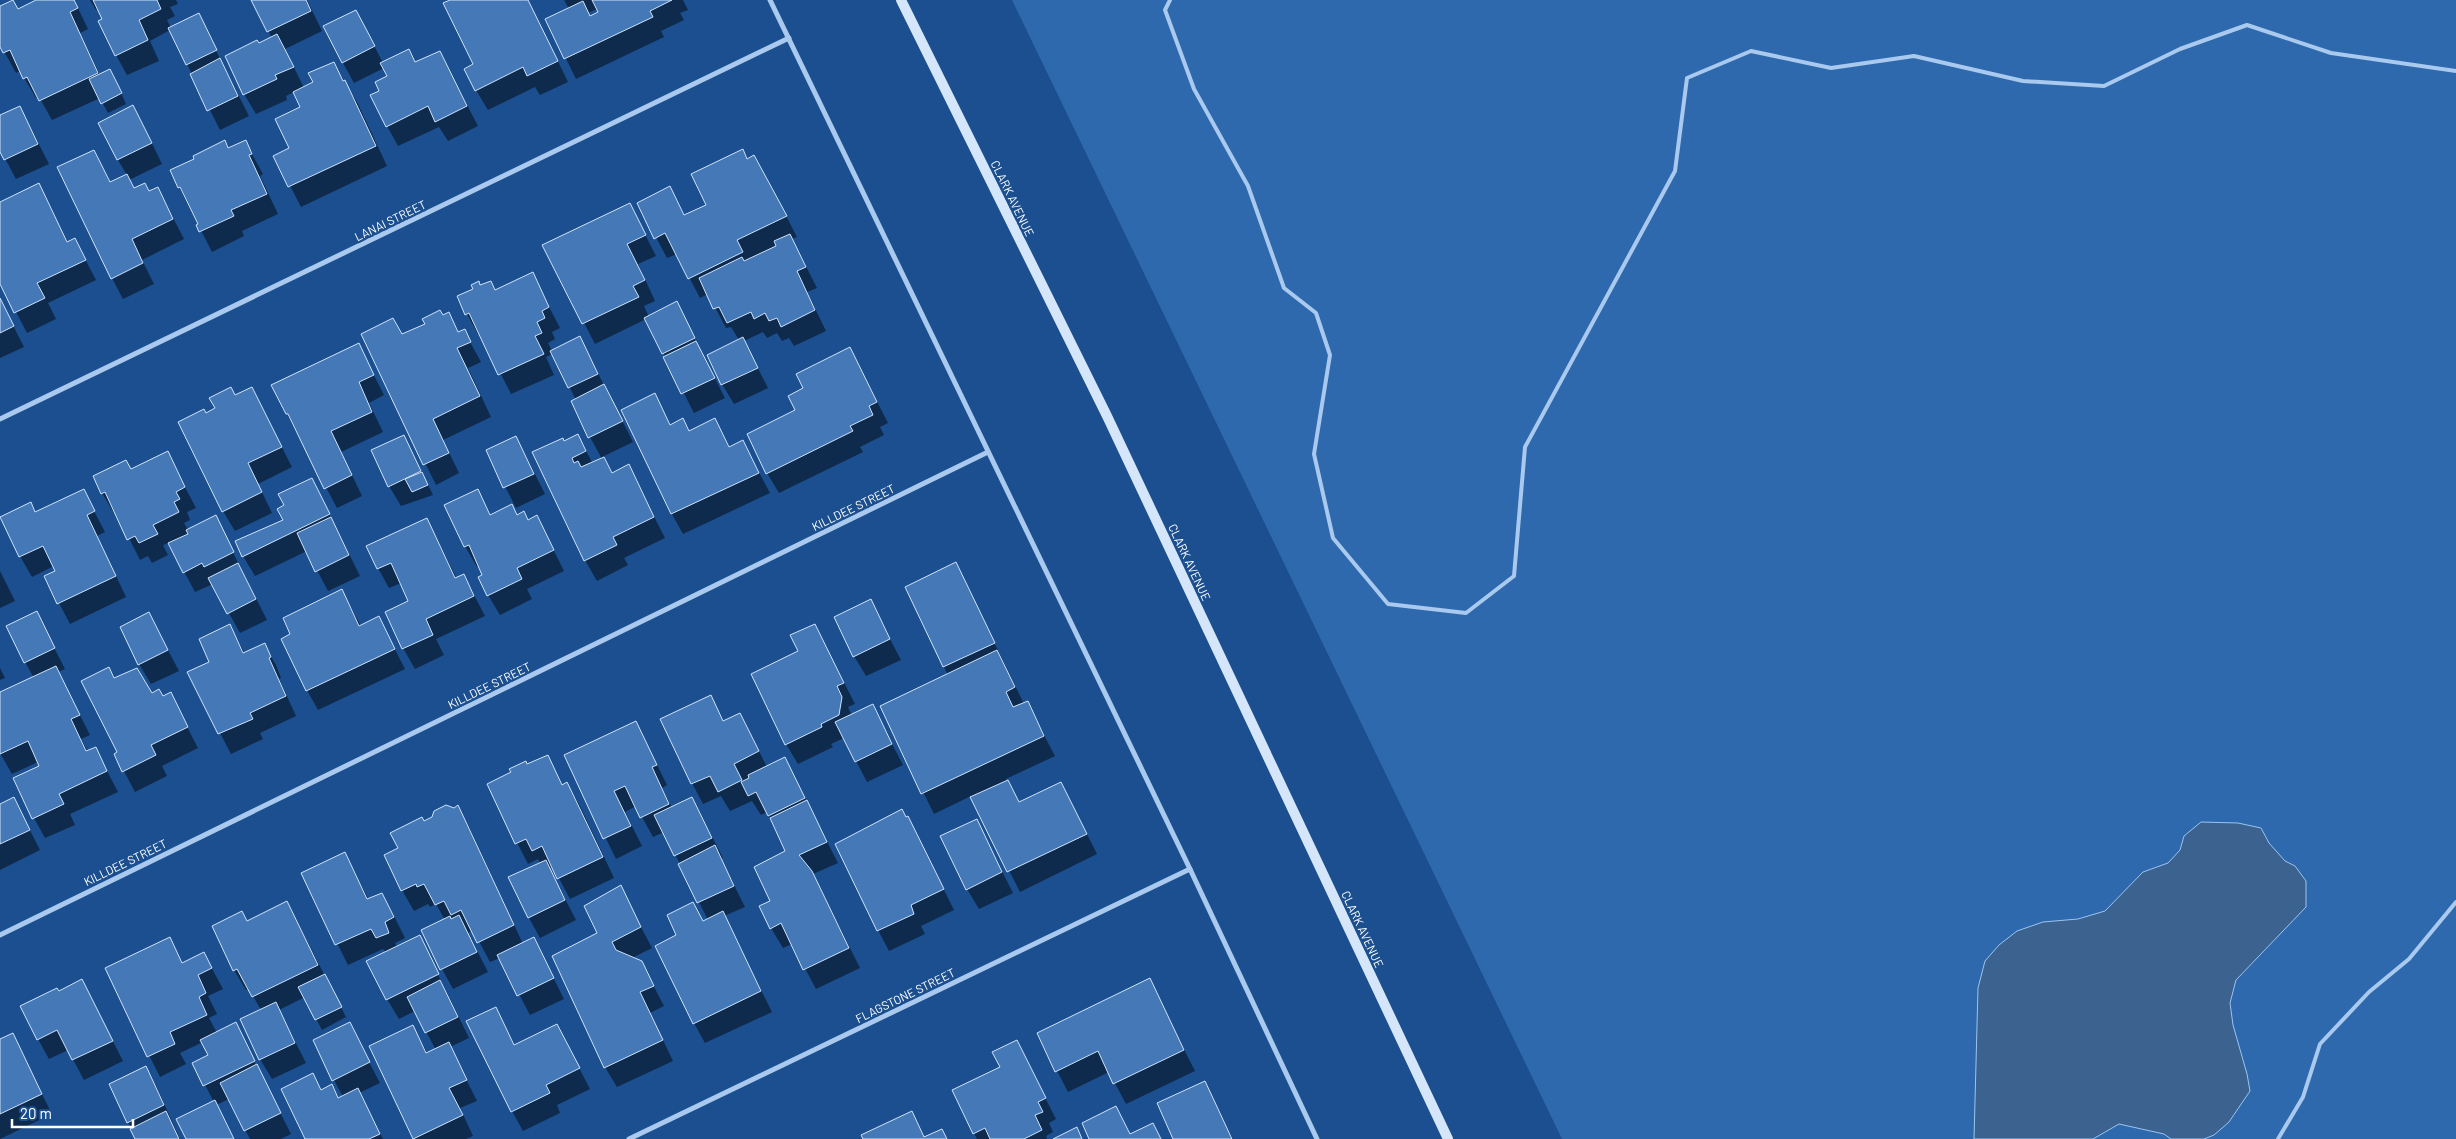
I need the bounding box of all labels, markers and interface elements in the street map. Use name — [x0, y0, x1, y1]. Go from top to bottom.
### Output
street label: CLARK AVENUE — [989, 158, 1037, 238]
street label: LANAI STREET — [352, 197, 428, 243]
street label: KILLDEE STREET — [809, 481, 897, 533]
street label: CLARK AVENUE — [1166, 521, 1214, 603]
street label: KILLDEE STREET — [445, 659, 533, 711]
street label: KILLDEE STREET — [81, 836, 169, 888]
street label: CLARK AVENUE — [1339, 888, 1387, 970]
street label: FLAGSTONE STREET — [853, 965, 957, 1025]
scale bar — [12, 1096, 134, 1128]
text: 20 m — [20, 1104, 52, 1122]

